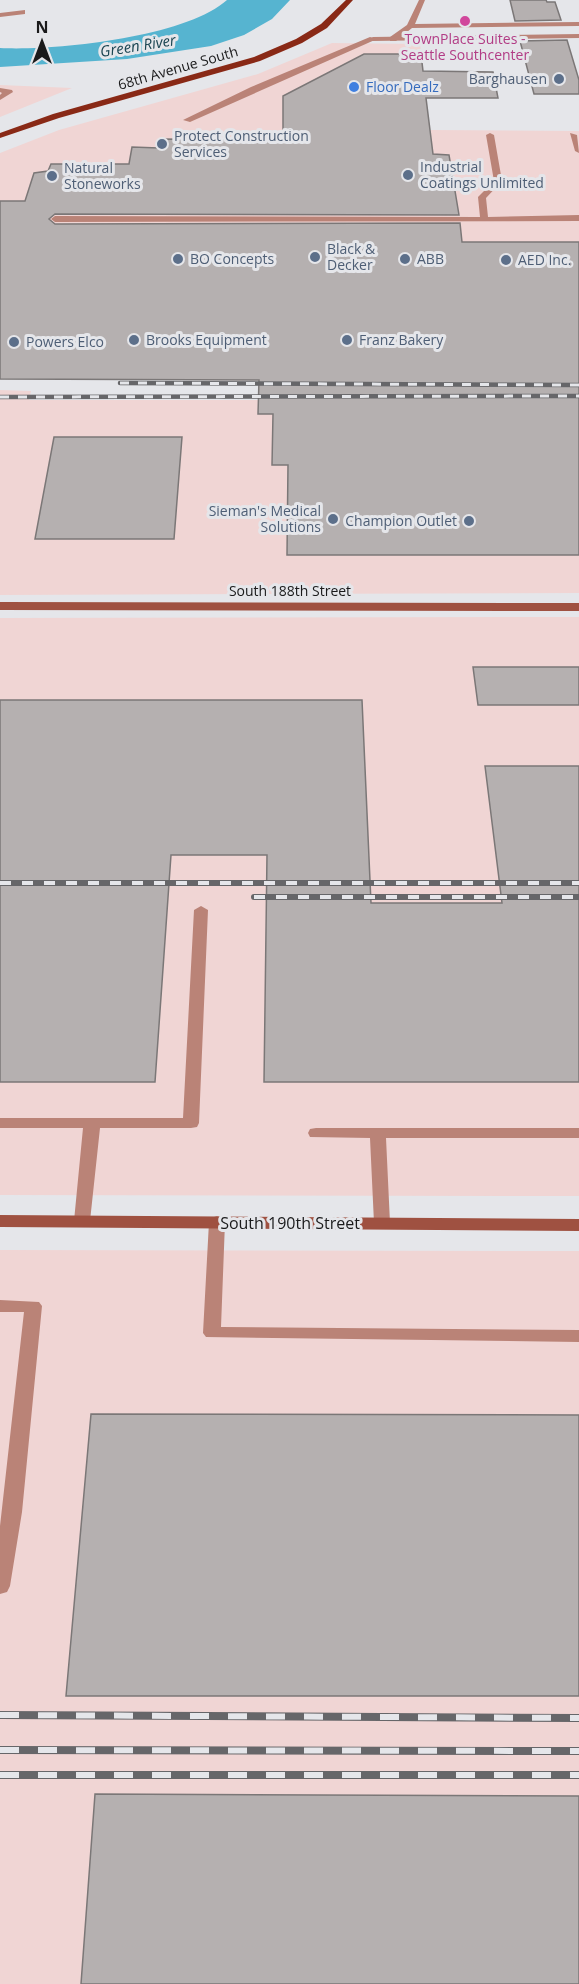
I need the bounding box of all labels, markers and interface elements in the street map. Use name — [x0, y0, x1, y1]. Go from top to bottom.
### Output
north arrow — [12, 12, 72, 72]
marker: TownPlace Suites - Seattle Southcenter — [458, 14, 472, 28]
text: N — [35, 16, 49, 38]
water label: Green River — [99, 29, 178, 61]
place label: TownPlace Suites - Seattle Southcenter — [401, 29, 529, 64]
street label: 68th Avenue South — [116, 41, 240, 94]
place label: Barghausen — [469, 69, 547, 88]
marker: Barghausen — [552, 72, 566, 86]
place label: Floor Dealz — [366, 77, 439, 96]
marker: Floor Dealz — [347, 80, 361, 94]
place label: Protect Construction Services — [174, 126, 309, 161]
marker: Protect Construction Services — [155, 137, 169, 151]
place label: Industrial Coatings Unlimited — [420, 157, 544, 192]
place label: Natural Stoneworks — [64, 158, 141, 193]
marker: Industrial Coatings Unlimited — [401, 168, 415, 182]
marker: Natural Stoneworks — [45, 169, 59, 183]
place label: Black & Decker — [327, 239, 376, 274]
place label: BO Concepts — [190, 249, 275, 268]
place label: ABB — [417, 249, 444, 268]
marker: Black & Decker — [308, 250, 322, 264]
place label: AED Inc. — [518, 250, 571, 269]
marker: BO Concepts — [171, 252, 185, 266]
marker: ABB — [398, 252, 412, 266]
marker: AED Inc. — [499, 253, 513, 267]
place label: Brooks Equipment — [146, 330, 267, 349]
place label: Franz Bakery — [359, 330, 444, 349]
place label: Powers Elco — [26, 332, 104, 351]
marker: Brooks Equipment — [127, 333, 141, 347]
marker: Franz Bakery — [340, 333, 354, 347]
marker: Powers Elco — [7, 335, 21, 349]
place label: Sieman's Medical Solutions — [209, 501, 321, 536]
place label: Champion Outlet — [345, 511, 457, 530]
marker: Sieman's Medical Solutions — [326, 512, 340, 526]
marker: Champion Outlet — [462, 514, 476, 528]
street label: South 188th Street — [229, 581, 351, 600]
street label: South 190th Street — [220, 1212, 360, 1234]

